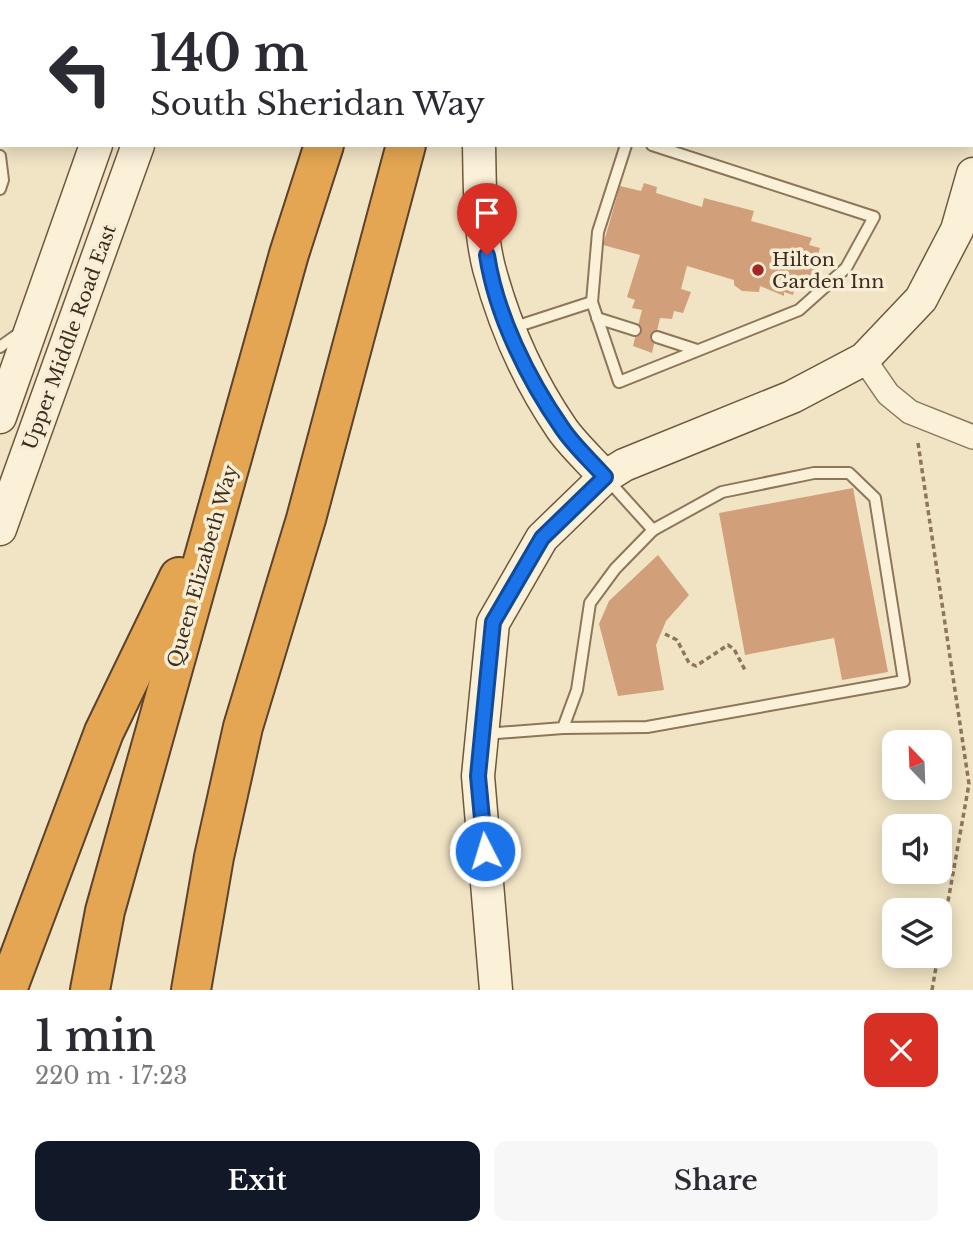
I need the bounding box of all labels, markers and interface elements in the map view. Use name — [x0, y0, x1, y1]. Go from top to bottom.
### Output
text: 140 m — [150, 23, 308, 84]
icon: left — [35, 28, 126, 119]
text: South Sheridan Way — [150, 84, 485, 124]
pin — [457, 183, 517, 255]
icon: arrive — [468, 194, 506, 232]
street label: Upper Middle Road East — [18, 221, 121, 453]
place label: Hilton Garden Inn — [772, 248, 884, 293]
marker: Hilton Garden Inn — [750, 262, 766, 278]
street label: Queen Elizabeth Way — [163, 462, 242, 670]
north arrow — [882, 730, 952, 800]
map controls — [882, 730, 952, 968]
position arrow — [448, 814, 522, 888]
button: sound — [882, 814, 952, 884]
button: layers — [882, 898, 952, 968]
text: 1 min — [35, 1010, 156, 1062]
button: close — [864, 1013, 938, 1087]
text: 220 m · 17:23 — [35, 1062, 188, 1090]
button: Exit — [35, 1141, 480, 1221]
button: Share — [494, 1141, 938, 1221]

